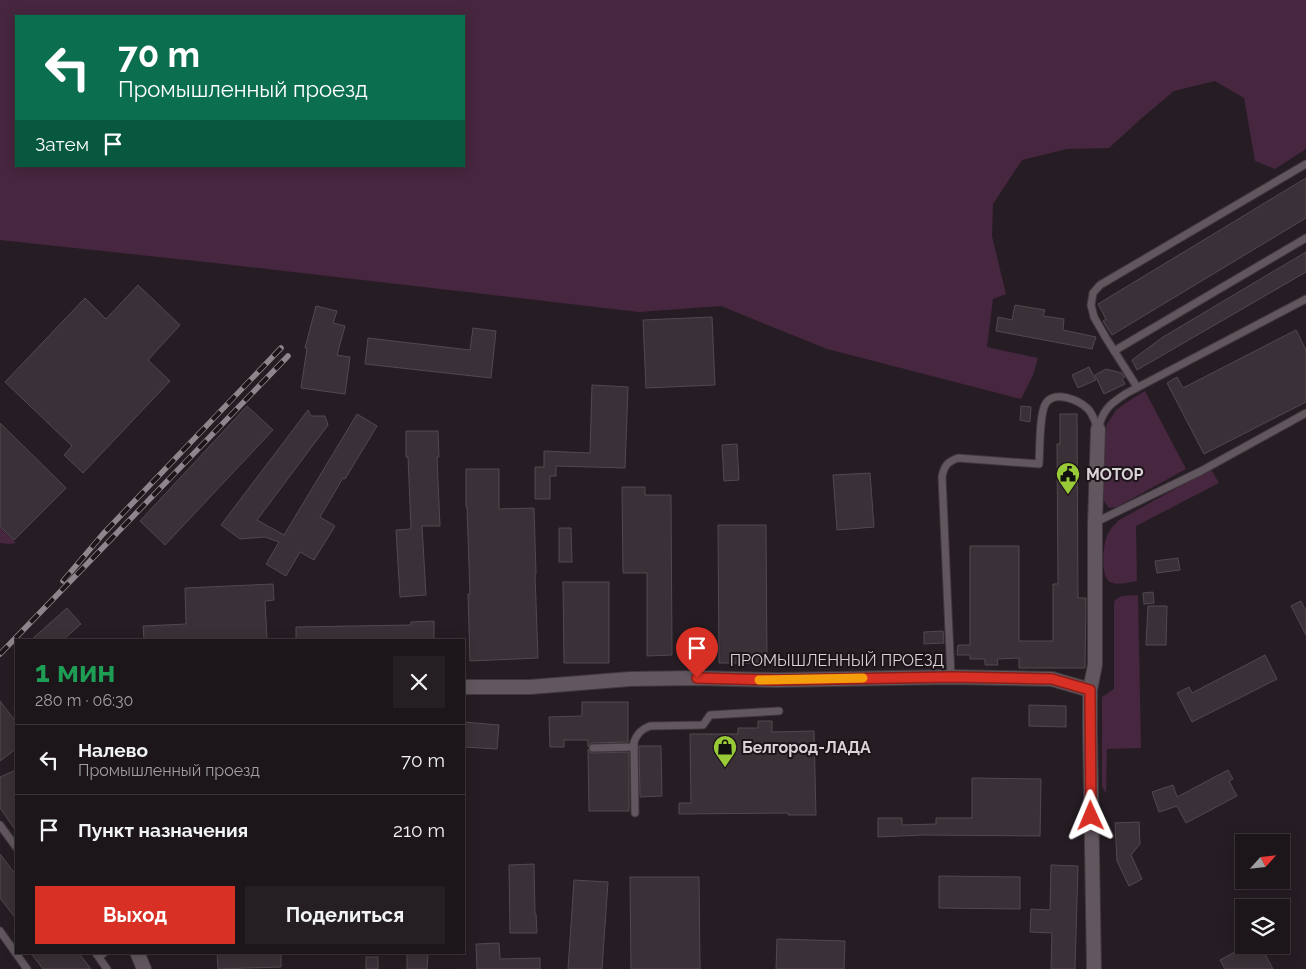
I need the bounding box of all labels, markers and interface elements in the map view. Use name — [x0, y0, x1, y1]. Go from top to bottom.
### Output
text: 70 m — [118, 34, 200, 75]
icon: left — [35, 35, 100, 100]
text: Промышленный проезд — [118, 76, 368, 102]
icon: arrive — [99, 130, 127, 158]
text: Затем — [35, 133, 89, 155]
public building icon: МОТОР — [1055, 461, 1081, 495]
place label: МОТОР — [1086, 465, 1143, 484]
pin — [676, 627, 718, 678]
icon: arrive — [683, 634, 711, 662]
street label: ПРОМЫШЛЕННЫЙ ПРОЕЗД — [730, 651, 944, 670]
text: 1 мин — [35, 654, 115, 689]
button: close — [393, 656, 445, 708]
text: 280 m · 06:30 — [35, 691, 133, 710]
shop icon: Белгород-ЛАДА — [712, 734, 738, 768]
place label: Белгород-ЛАДА — [742, 738, 871, 757]
text: Налево — [78, 739, 148, 761]
icon: left — [35, 746, 63, 774]
text: 70 m — [401, 749, 445, 771]
text: Промышленный проезд — [78, 761, 260, 780]
position arrow — [1064, 789, 1116, 841]
icon: arrive — [35, 816, 63, 844]
text: Пункт назначения — [78, 819, 248, 841]
text: 210 m — [393, 819, 445, 841]
north arrow — [1235, 834, 1290, 889]
map controls — [1235, 834, 1290, 954]
button: Выход — [35, 886, 235, 944]
button: Поделиться — [245, 886, 445, 944]
button: layers — [1235, 899, 1290, 954]

